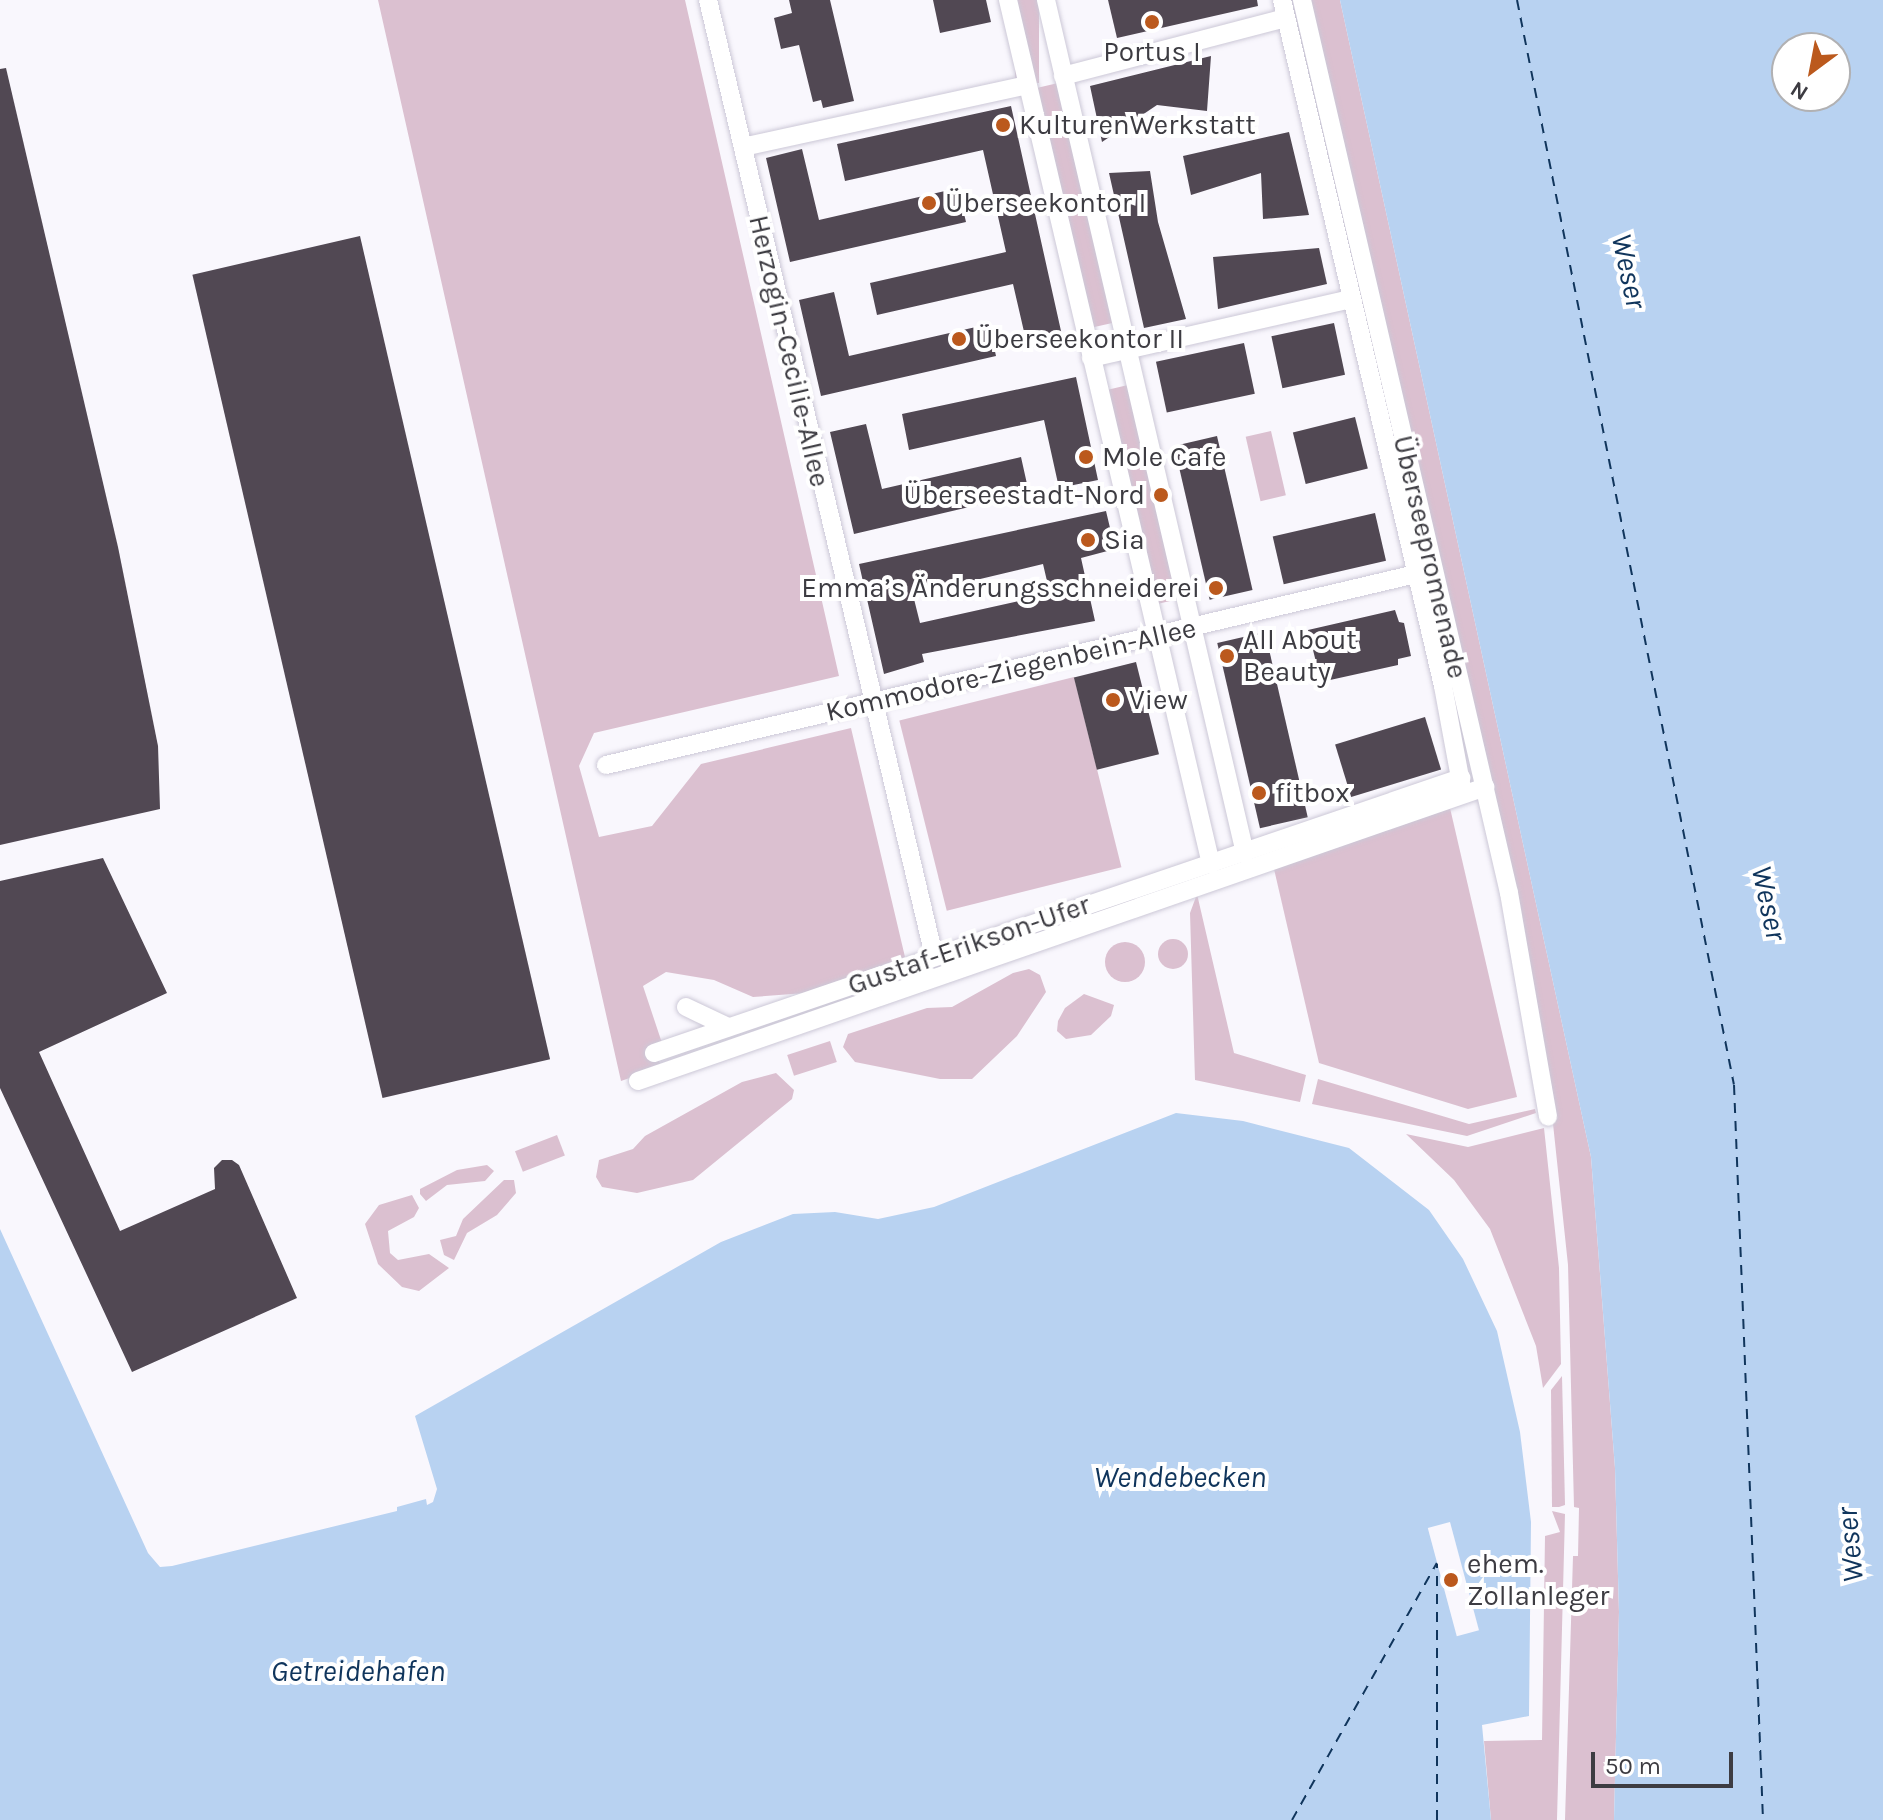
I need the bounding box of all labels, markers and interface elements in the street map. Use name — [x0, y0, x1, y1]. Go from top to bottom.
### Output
marker: Portus I — [1143, 13, 1161, 31]
north arrow — [1771, 32, 1851, 112]
place label: Portus I — [1103, 35, 1201, 69]
text: N — [1786, 75, 1813, 106]
place label: KulturenWerkstatt — [1019, 108, 1256, 142]
marker: KulturenWerkstatt — [994, 116, 1012, 134]
place label: Überseekontor I — [945, 186, 1146, 220]
marker: Überseekontor I — [920, 194, 938, 212]
street label: Herzogin-Cecilie-Allee — [741, 212, 837, 490]
water label: Weser — [1604, 230, 1654, 312]
place label: Überseekontor II — [975, 322, 1184, 356]
marker: Überseekontor II — [950, 330, 968, 348]
street label: Überseepromenade — [1386, 432, 1474, 682]
place label: Mole Cafe — [1102, 440, 1226, 474]
marker: Mole Cafe — [1077, 448, 1095, 466]
place label: Überseestadt-Nord — [903, 478, 1145, 512]
marker: Überseestadt-Nord — [1152, 486, 1170, 504]
place label: Sia — [1104, 523, 1145, 557]
marker: Sia — [1079, 531, 1097, 549]
place label: Emma’s Änderungsschneiderei — [801, 571, 1200, 605]
marker: Emma’s Änderungsschneiderei — [1207, 579, 1225, 597]
street label: Kommodore-Ziegenbein-Allee — [823, 611, 1199, 729]
place label: All About Beauty — [1243, 623, 1357, 689]
marker: All About Beauty — [1218, 647, 1236, 665]
place label: View — [1129, 683, 1188, 717]
marker: View — [1104, 691, 1122, 709]
place label: fitbox — [1275, 776, 1350, 810]
marker: fitbox — [1250, 784, 1268, 802]
water label: Weser — [1744, 862, 1794, 944]
street label: Gustaf-Erikson-Ufer — [843, 888, 1095, 1002]
water label: Wendebecken — [1094, 1459, 1266, 1495]
water label: Weser — [1829, 1506, 1871, 1584]
place label: ehem. Zollanleger — [1467, 1547, 1609, 1613]
marker: ehem. Zollanleger — [1442, 1571, 1460, 1589]
water label: Getreidehafen — [271, 1653, 445, 1689]
scale bar — [1595, 1736, 1737, 1786]
text: 50 m — [1605, 1752, 1661, 1780]

